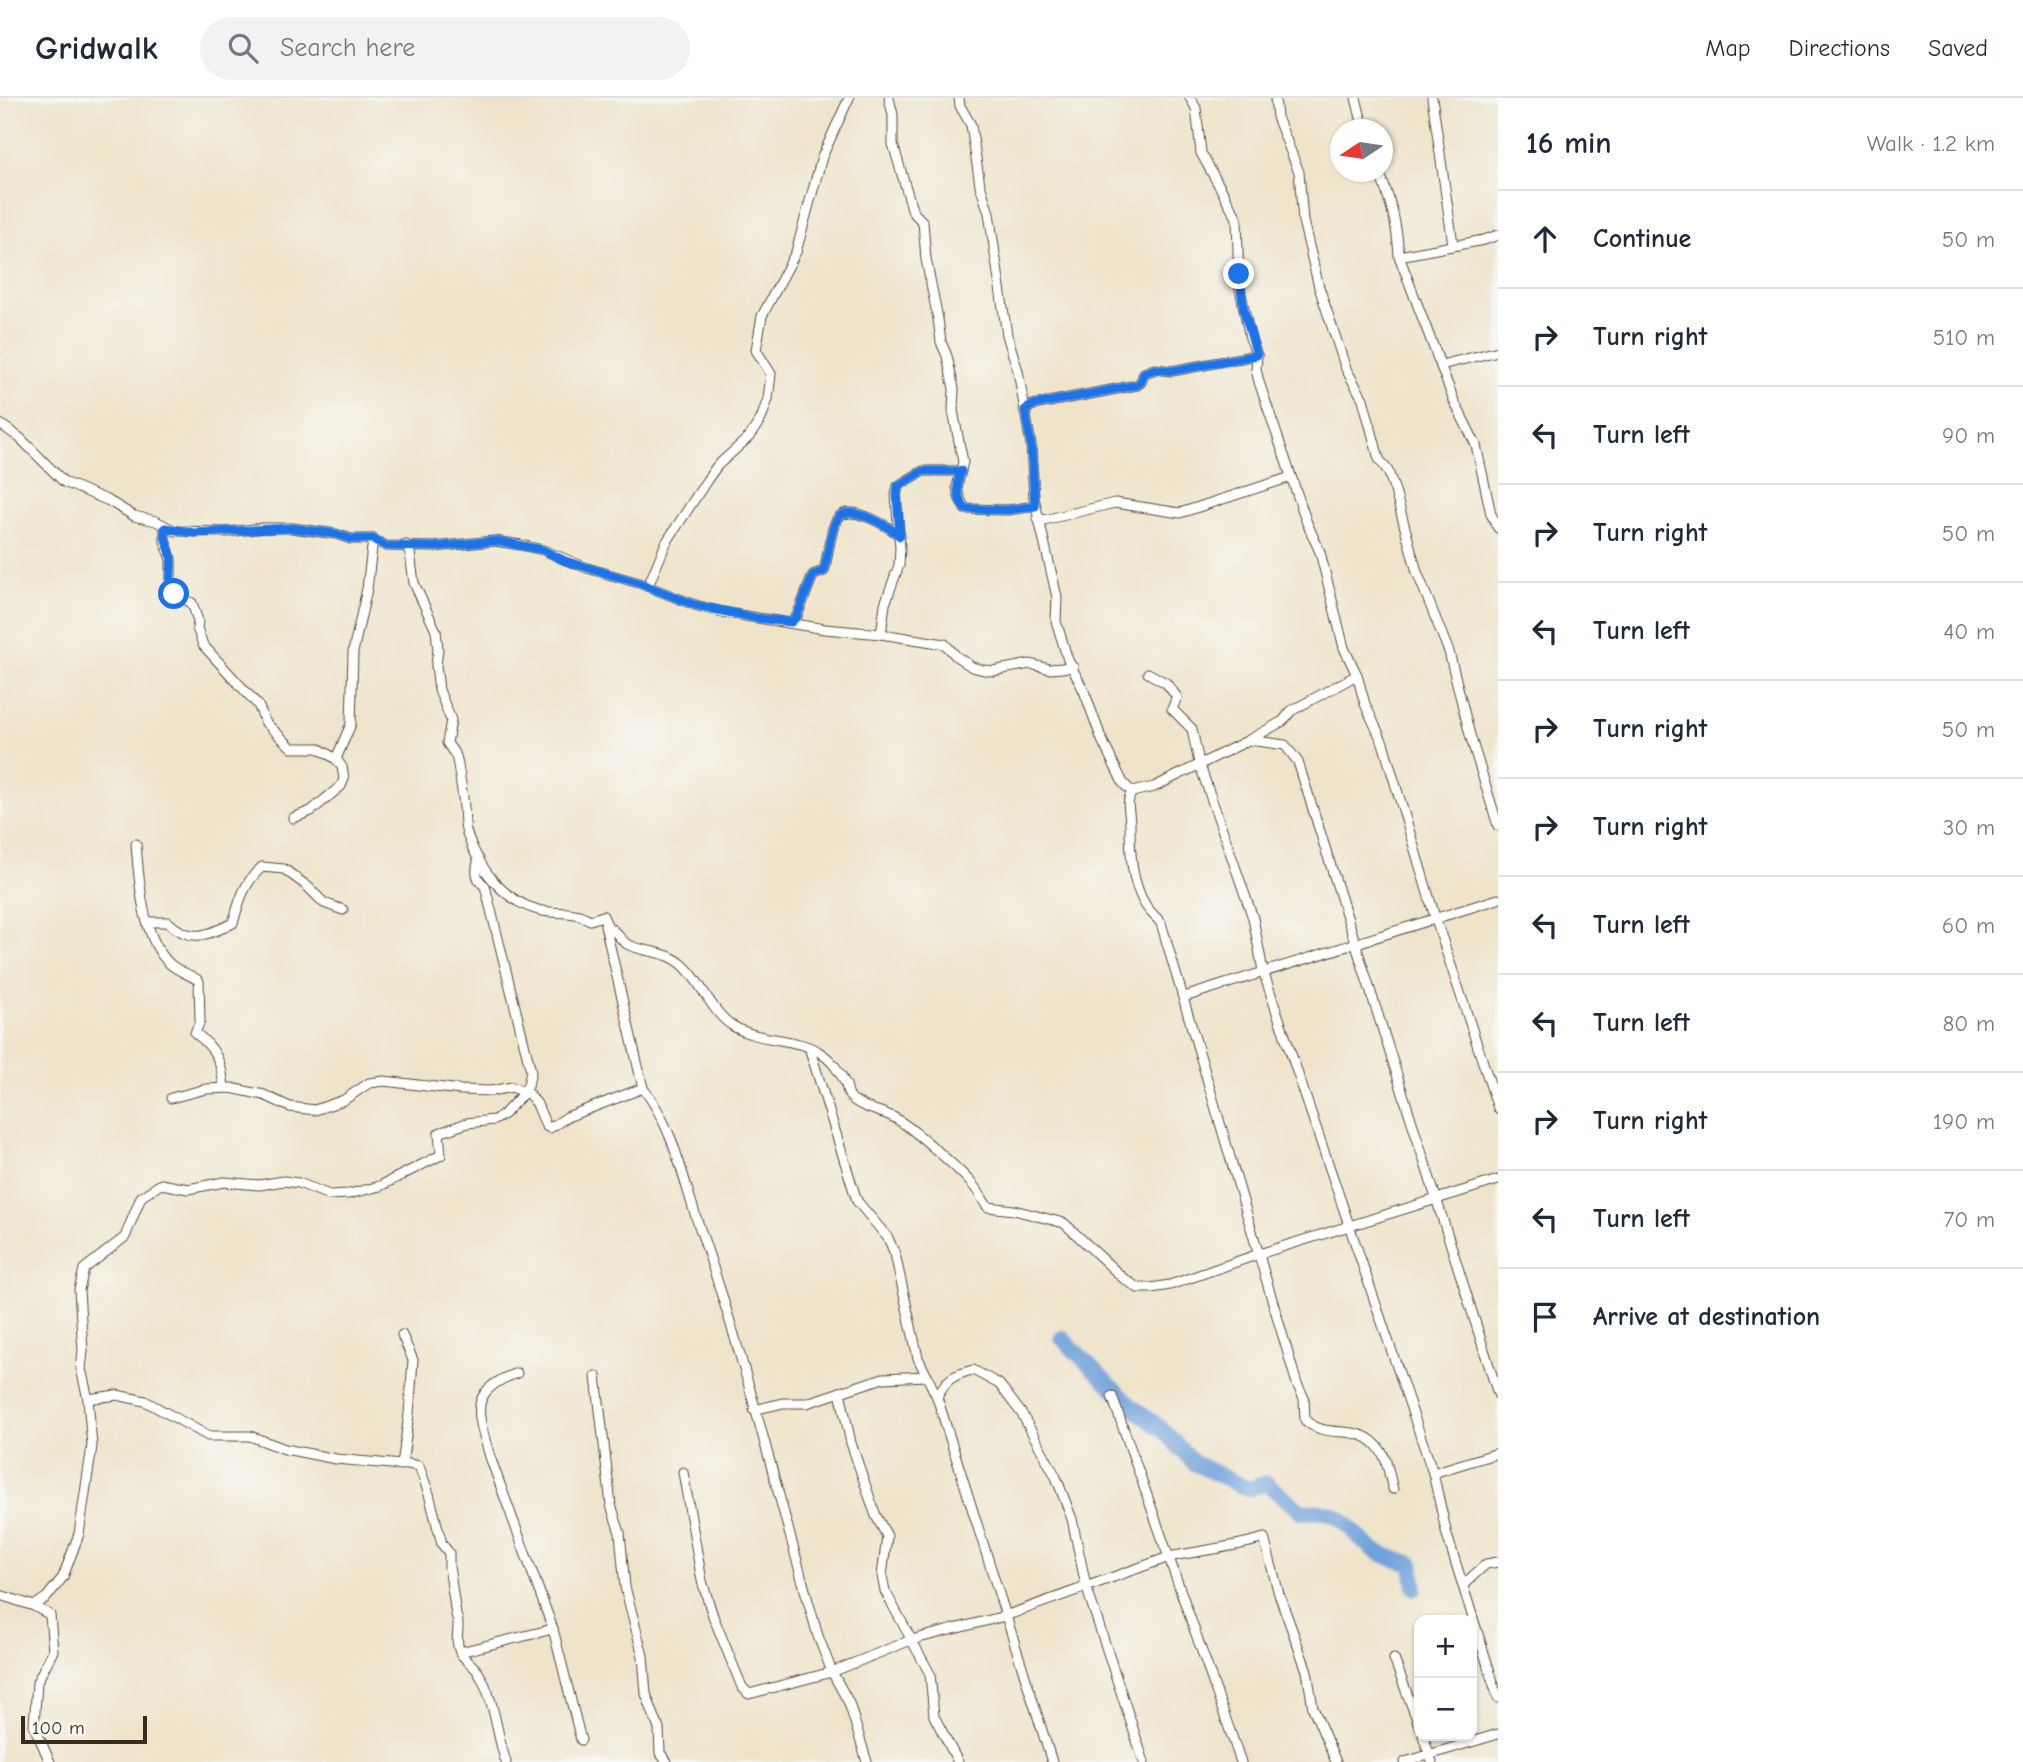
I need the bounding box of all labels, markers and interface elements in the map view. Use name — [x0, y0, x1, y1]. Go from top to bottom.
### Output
search box — [200, 17, 690, 80]
text: Gridwalk — [35, 29, 158, 67]
icon: search — [224, 29, 262, 67]
text: Search here — [280, 33, 415, 63]
text: Map — [1705, 34, 1751, 62]
text: Directions — [1789, 34, 1890, 62]
text: Saved — [1928, 34, 1988, 62]
north arrow — [1330, 119, 1393, 182]
text: 16 min — [1526, 126, 1612, 161]
text: Walk · 1.2 km — [1867, 130, 1995, 157]
icon: ahead — [1526, 220, 1564, 258]
text: Continue — [1593, 224, 1691, 254]
text: 50 m — [1942, 226, 1995, 253]
route end — [1223, 258, 1254, 289]
icon: right — [1526, 318, 1564, 356]
text: Turn right — [1593, 322, 1707, 352]
text: 510 m — [1933, 324, 1995, 351]
icon: left — [1526, 416, 1564, 454]
text: Turn left — [1593, 420, 1690, 450]
text: 90 m — [1942, 422, 1995, 449]
icon: right — [1526, 514, 1564, 552]
text: Turn right — [1593, 518, 1707, 548]
text: 50 m — [1942, 520, 1995, 547]
route start — [158, 578, 189, 609]
icon: left — [1526, 612, 1564, 650]
text: Turn left — [1593, 616, 1690, 646]
text: 40 m — [1943, 618, 1995, 645]
icon: right — [1526, 710, 1564, 748]
text: Turn right — [1593, 714, 1707, 744]
text: 50 m — [1942, 716, 1995, 743]
icon: right — [1526, 808, 1564, 846]
text: Turn right — [1593, 812, 1707, 842]
text: 30 m — [1943, 814, 1995, 841]
icon: left — [1526, 906, 1564, 944]
text: Turn left — [1593, 910, 1690, 940]
text: 60 m — [1942, 912, 1995, 939]
icon: left — [1526, 1004, 1564, 1042]
text: Turn left — [1593, 1008, 1690, 1038]
text: 80 m — [1942, 1010, 1995, 1037]
icon: right — [1526, 1102, 1564, 1140]
text: Turn right — [1593, 1106, 1707, 1136]
text: 190 m — [1933, 1108, 1995, 1135]
icon: left — [1526, 1200, 1564, 1238]
text: Turn left — [1593, 1204, 1690, 1234]
text: 70 m — [1943, 1206, 1995, 1233]
icon: arrive — [1526, 1298, 1564, 1336]
text: Arrive at destination — [1593, 1302, 1820, 1332]
map controls — [1414, 1615, 1477, 1741]
button: + — [1414, 1615, 1477, 1678]
button: − — [1414, 1678, 1477, 1741]
scale bar — [21, 1713, 147, 1745]
text: 100 m — [32, 1717, 85, 1739]

